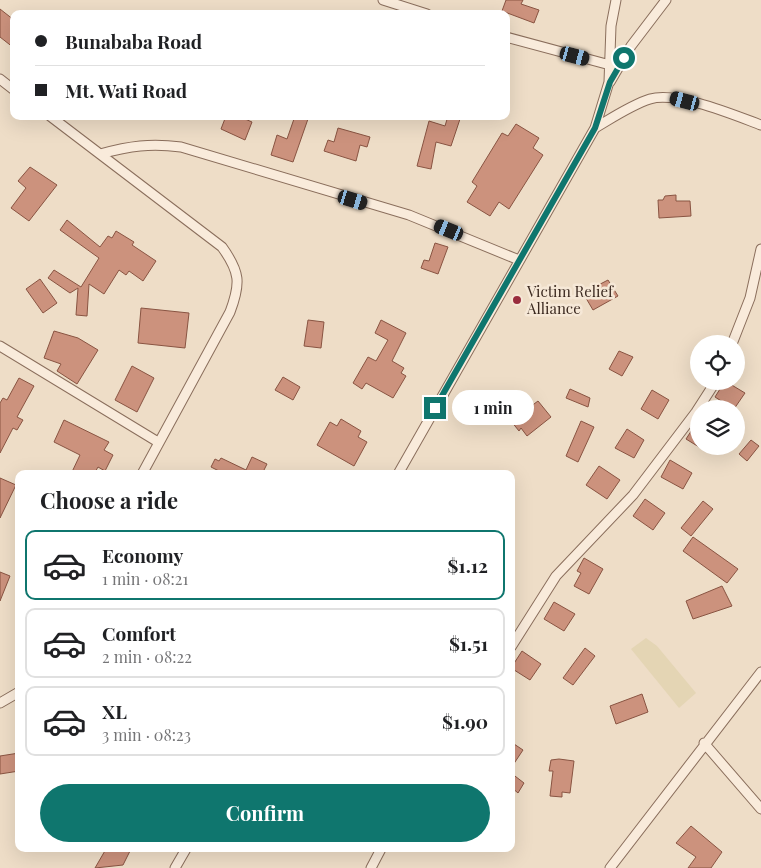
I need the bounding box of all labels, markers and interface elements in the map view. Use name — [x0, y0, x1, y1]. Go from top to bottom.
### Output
text: Bunababa Road — [65, 28, 202, 54]
car — [558, 45, 591, 67]
route start — [613, 47, 635, 69]
text: Mt. Wati Road — [65, 77, 187, 103]
car — [668, 90, 701, 112]
car — [336, 188, 369, 212]
car — [432, 217, 465, 243]
place label: Victim Relief Alliance — [526, 281, 614, 318]
marker: Victim Relief Alliance — [511, 294, 523, 306]
map controls — [690, 335, 745, 455]
button: locate — [690, 335, 745, 390]
callout: 1 min — [452, 390, 535, 426]
route end — [424, 397, 446, 419]
text: 1 min — [473, 397, 513, 418]
button: layers — [690, 400, 745, 455]
text: Choose a ride — [40, 485, 178, 515]
text: Economy — [102, 542, 183, 568]
icon: car — [42, 543, 87, 588]
text: $1.12 — [447, 552, 488, 578]
text: 1 min · 08:21 — [102, 568, 188, 589]
text: Comfort — [102, 620, 176, 646]
icon: car — [42, 621, 87, 666]
text: $1.51 — [449, 630, 488, 656]
text: 2 min · 08:22 — [102, 646, 192, 667]
text: XL — [102, 698, 127, 724]
icon: car — [42, 699, 87, 744]
text: $1.90 — [442, 708, 488, 734]
text: 3 min · 08:23 — [102, 724, 191, 745]
button: Confirm — [40, 784, 490, 842]

